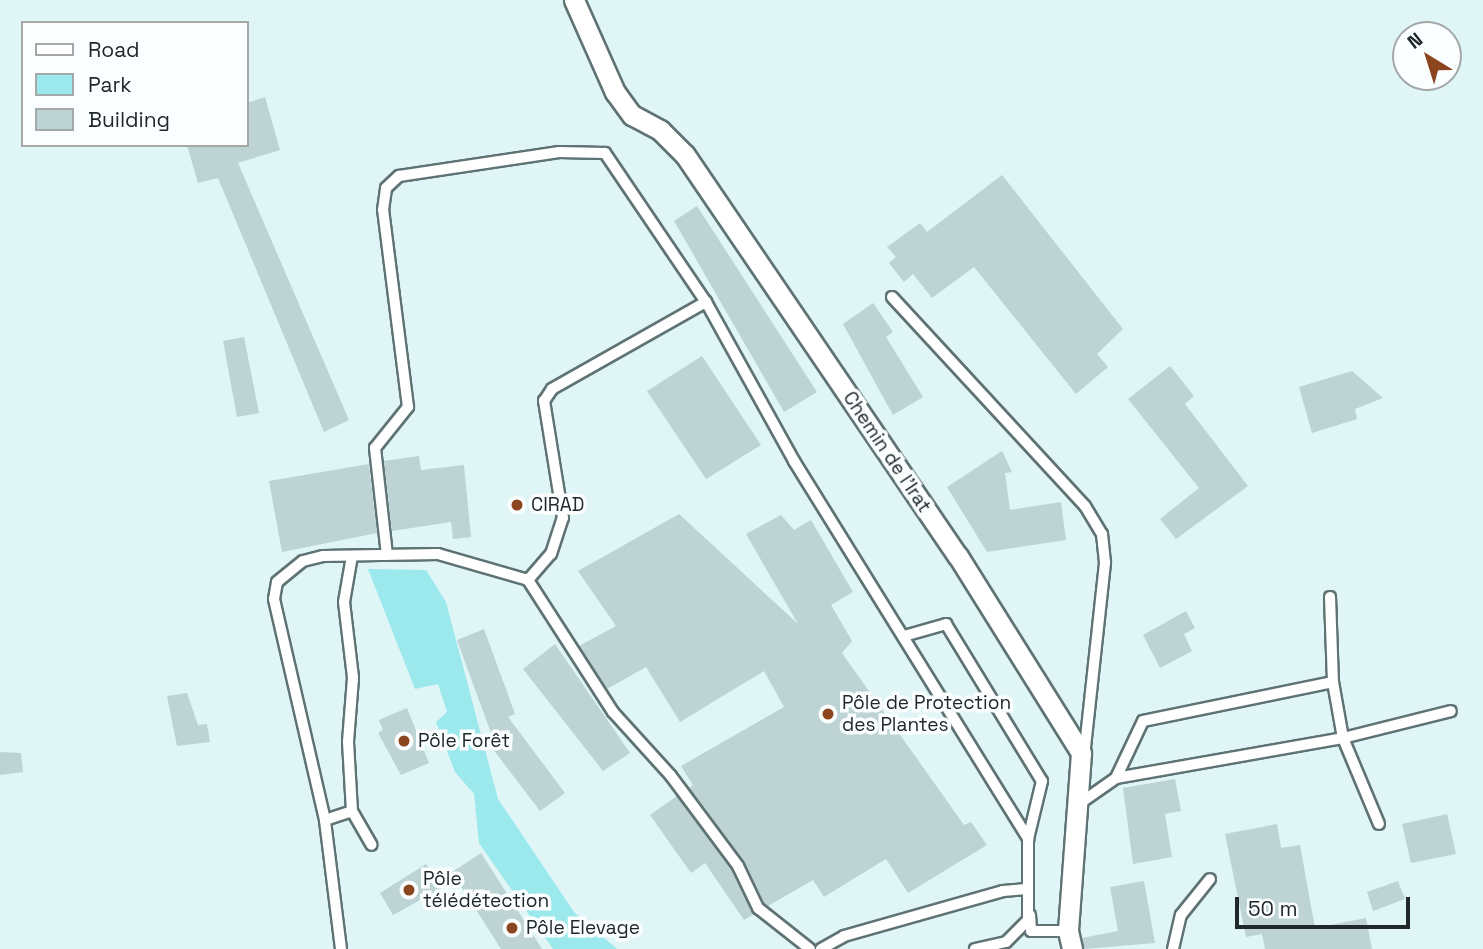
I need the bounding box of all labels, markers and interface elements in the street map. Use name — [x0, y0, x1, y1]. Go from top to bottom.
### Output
legend — [21, 21, 248, 147]
north arrow — [1392, 21, 1462, 91]
text: N — [1402, 27, 1428, 54]
text: Road — [88, 36, 140, 63]
text: Park — [88, 71, 132, 98]
text: Building — [88, 106, 170, 133]
street label: Chemin de l'Irat — [838, 387, 936, 517]
place label: CIRAD — [531, 494, 584, 516]
marker: CIRAD — [509, 497, 525, 513]
place label: Pôle de Protection des Plantes — [842, 692, 1011, 736]
marker: Pôle de Protection des Plantes — [820, 706, 836, 722]
place label: Pôle Forêt — [418, 730, 510, 752]
marker: Pôle Forêt — [396, 733, 412, 749]
place label: Pôle télédétection — [423, 868, 549, 912]
marker: Pôle télédétection — [401, 882, 417, 898]
scale bar — [1238, 883, 1413, 927]
text: 50 m — [1248, 895, 1298, 922]
place label: Pôle Elevage — [526, 917, 640, 939]
marker: Pôle Elevage — [504, 920, 520, 936]

